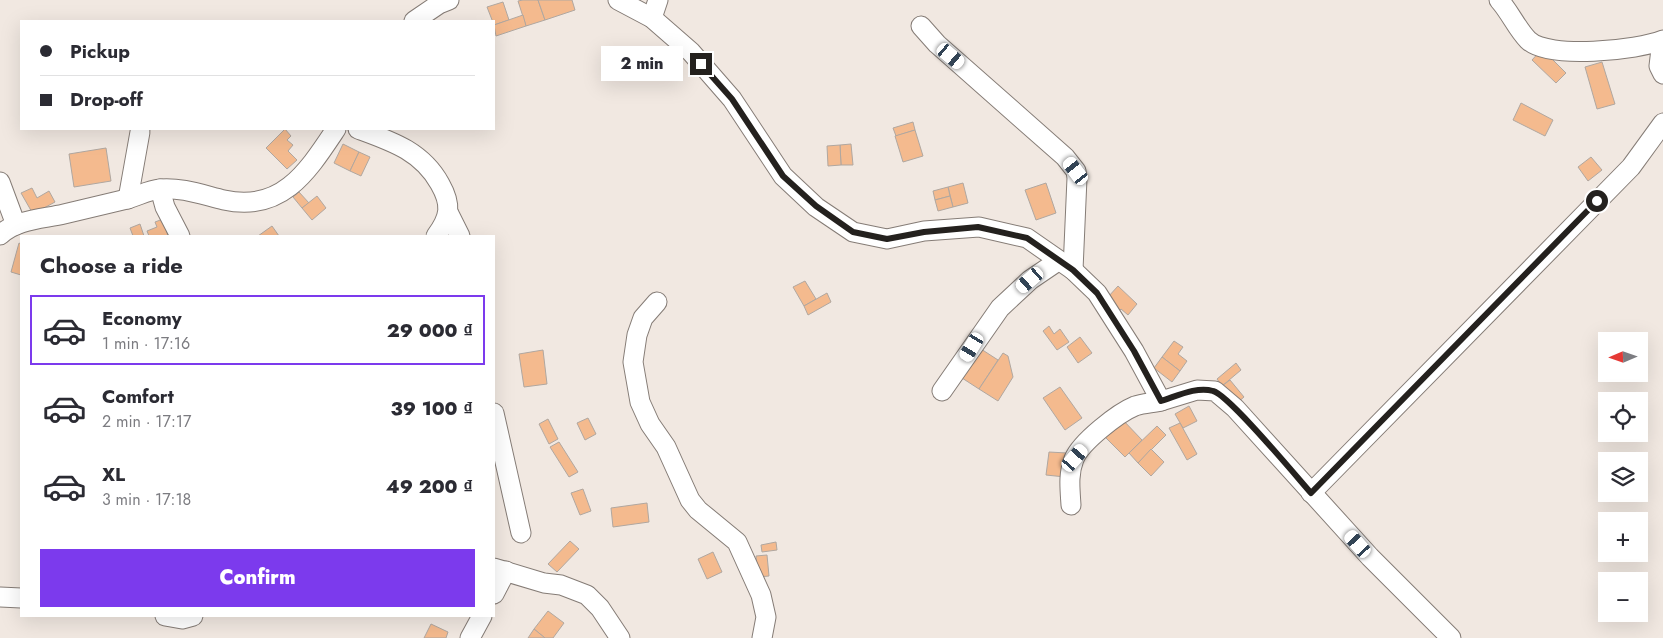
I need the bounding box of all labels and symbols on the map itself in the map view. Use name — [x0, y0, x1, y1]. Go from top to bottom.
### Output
car — [934, 41, 967, 71]
callout: 2 min — [601, 46, 684, 82]
route end — [690, 53, 712, 75]
car — [1060, 155, 1091, 187]
route start — [1586, 190, 1608, 212]
car — [1013, 264, 1046, 296]
car — [957, 330, 986, 364]
north arrow — [1598, 332, 1648, 382]
car — [1059, 442, 1090, 474]
car — [1342, 528, 1373, 560]

